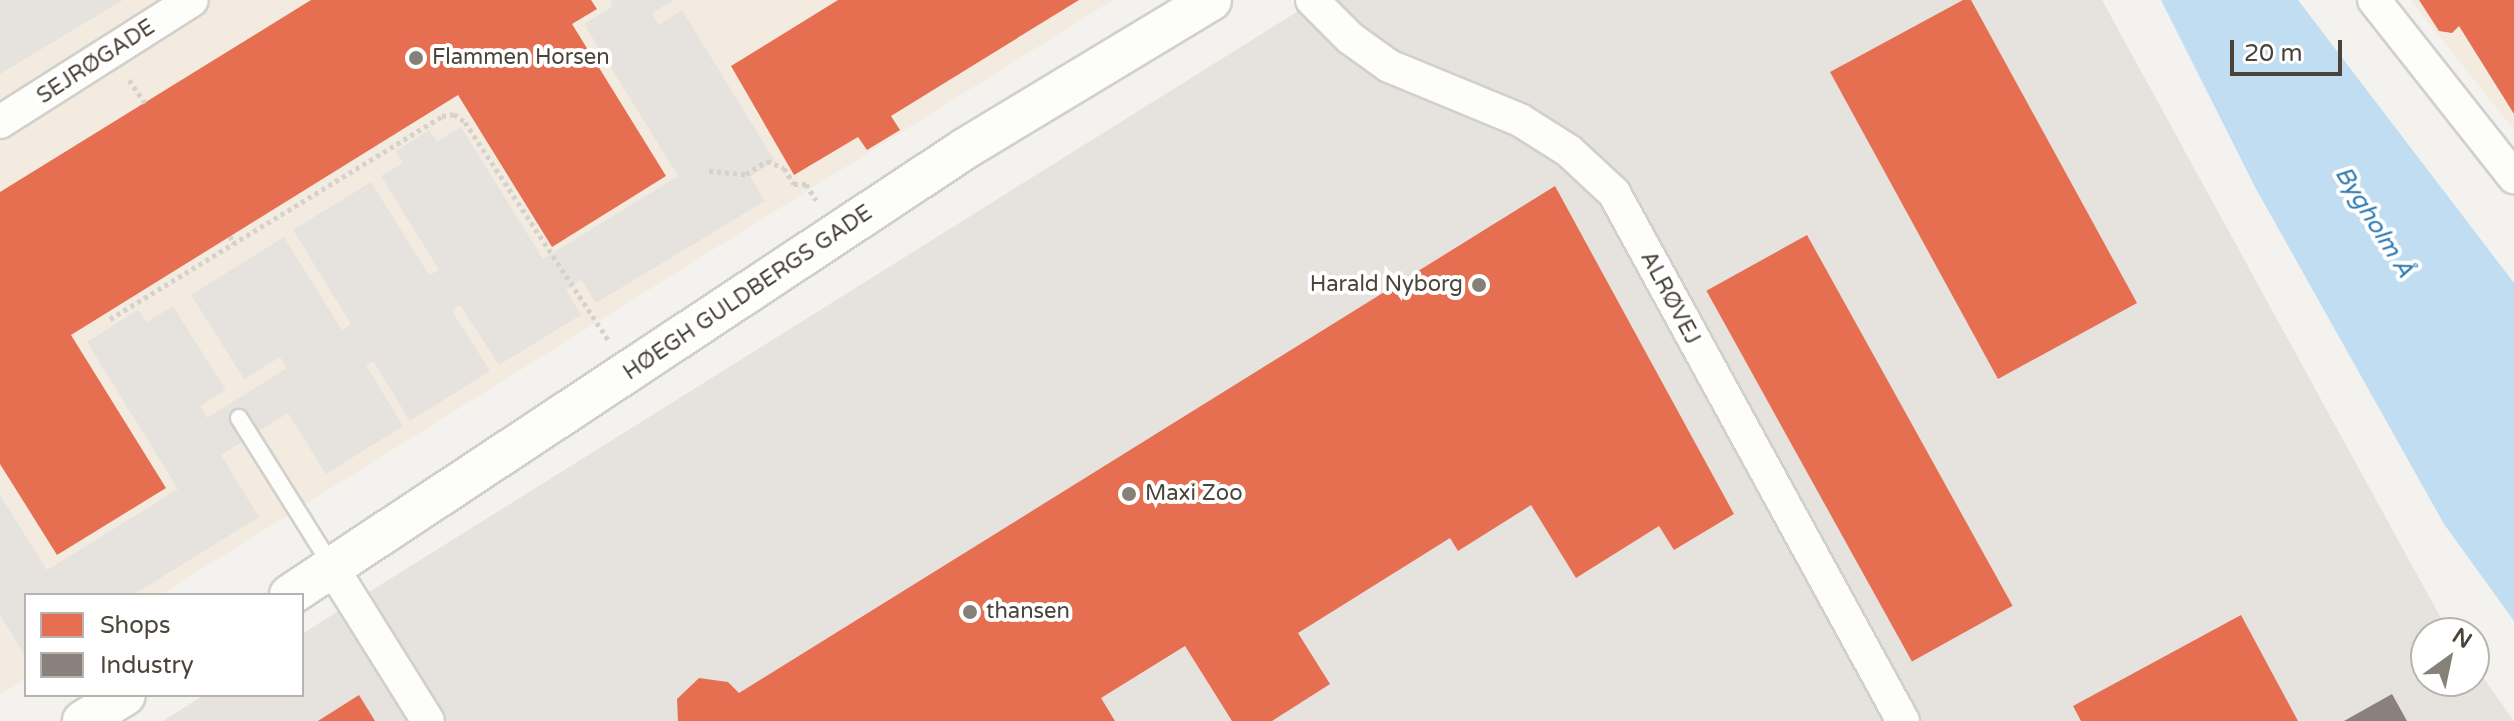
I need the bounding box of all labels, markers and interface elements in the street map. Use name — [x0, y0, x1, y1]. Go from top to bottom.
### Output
street label: SEJRØGADE — [32, 14, 160, 110]
scale bar — [2234, 24, 2346, 74]
text: 20 m — [2244, 39, 2302, 68]
place label: Flammen Horsen — [432, 45, 610, 71]
marker: Flammen Horsen — [407, 49, 425, 67]
water label: Bygholm Å — [2329, 161, 2419, 283]
street label: HØEGH GULDBERGS GADE — [619, 200, 877, 386]
street label: ALRØVEJ — [1634, 247, 1706, 349]
place label: Harald Nyborg — [1310, 272, 1463, 298]
marker: Harald Nyborg — [1470, 276, 1488, 294]
place label: Maxi Zoo — [1145, 481, 1243, 507]
marker: Maxi Zoo — [1120, 485, 1138, 503]
legend — [24, 593, 304, 697]
place label: thansen — [986, 599, 1070, 625]
marker: thansen — [961, 603, 979, 621]
text: Shops — [100, 611, 170, 640]
north arrow — [2410, 617, 2490, 697]
text: N — [2447, 623, 2476, 654]
text: Industry — [100, 651, 194, 680]

